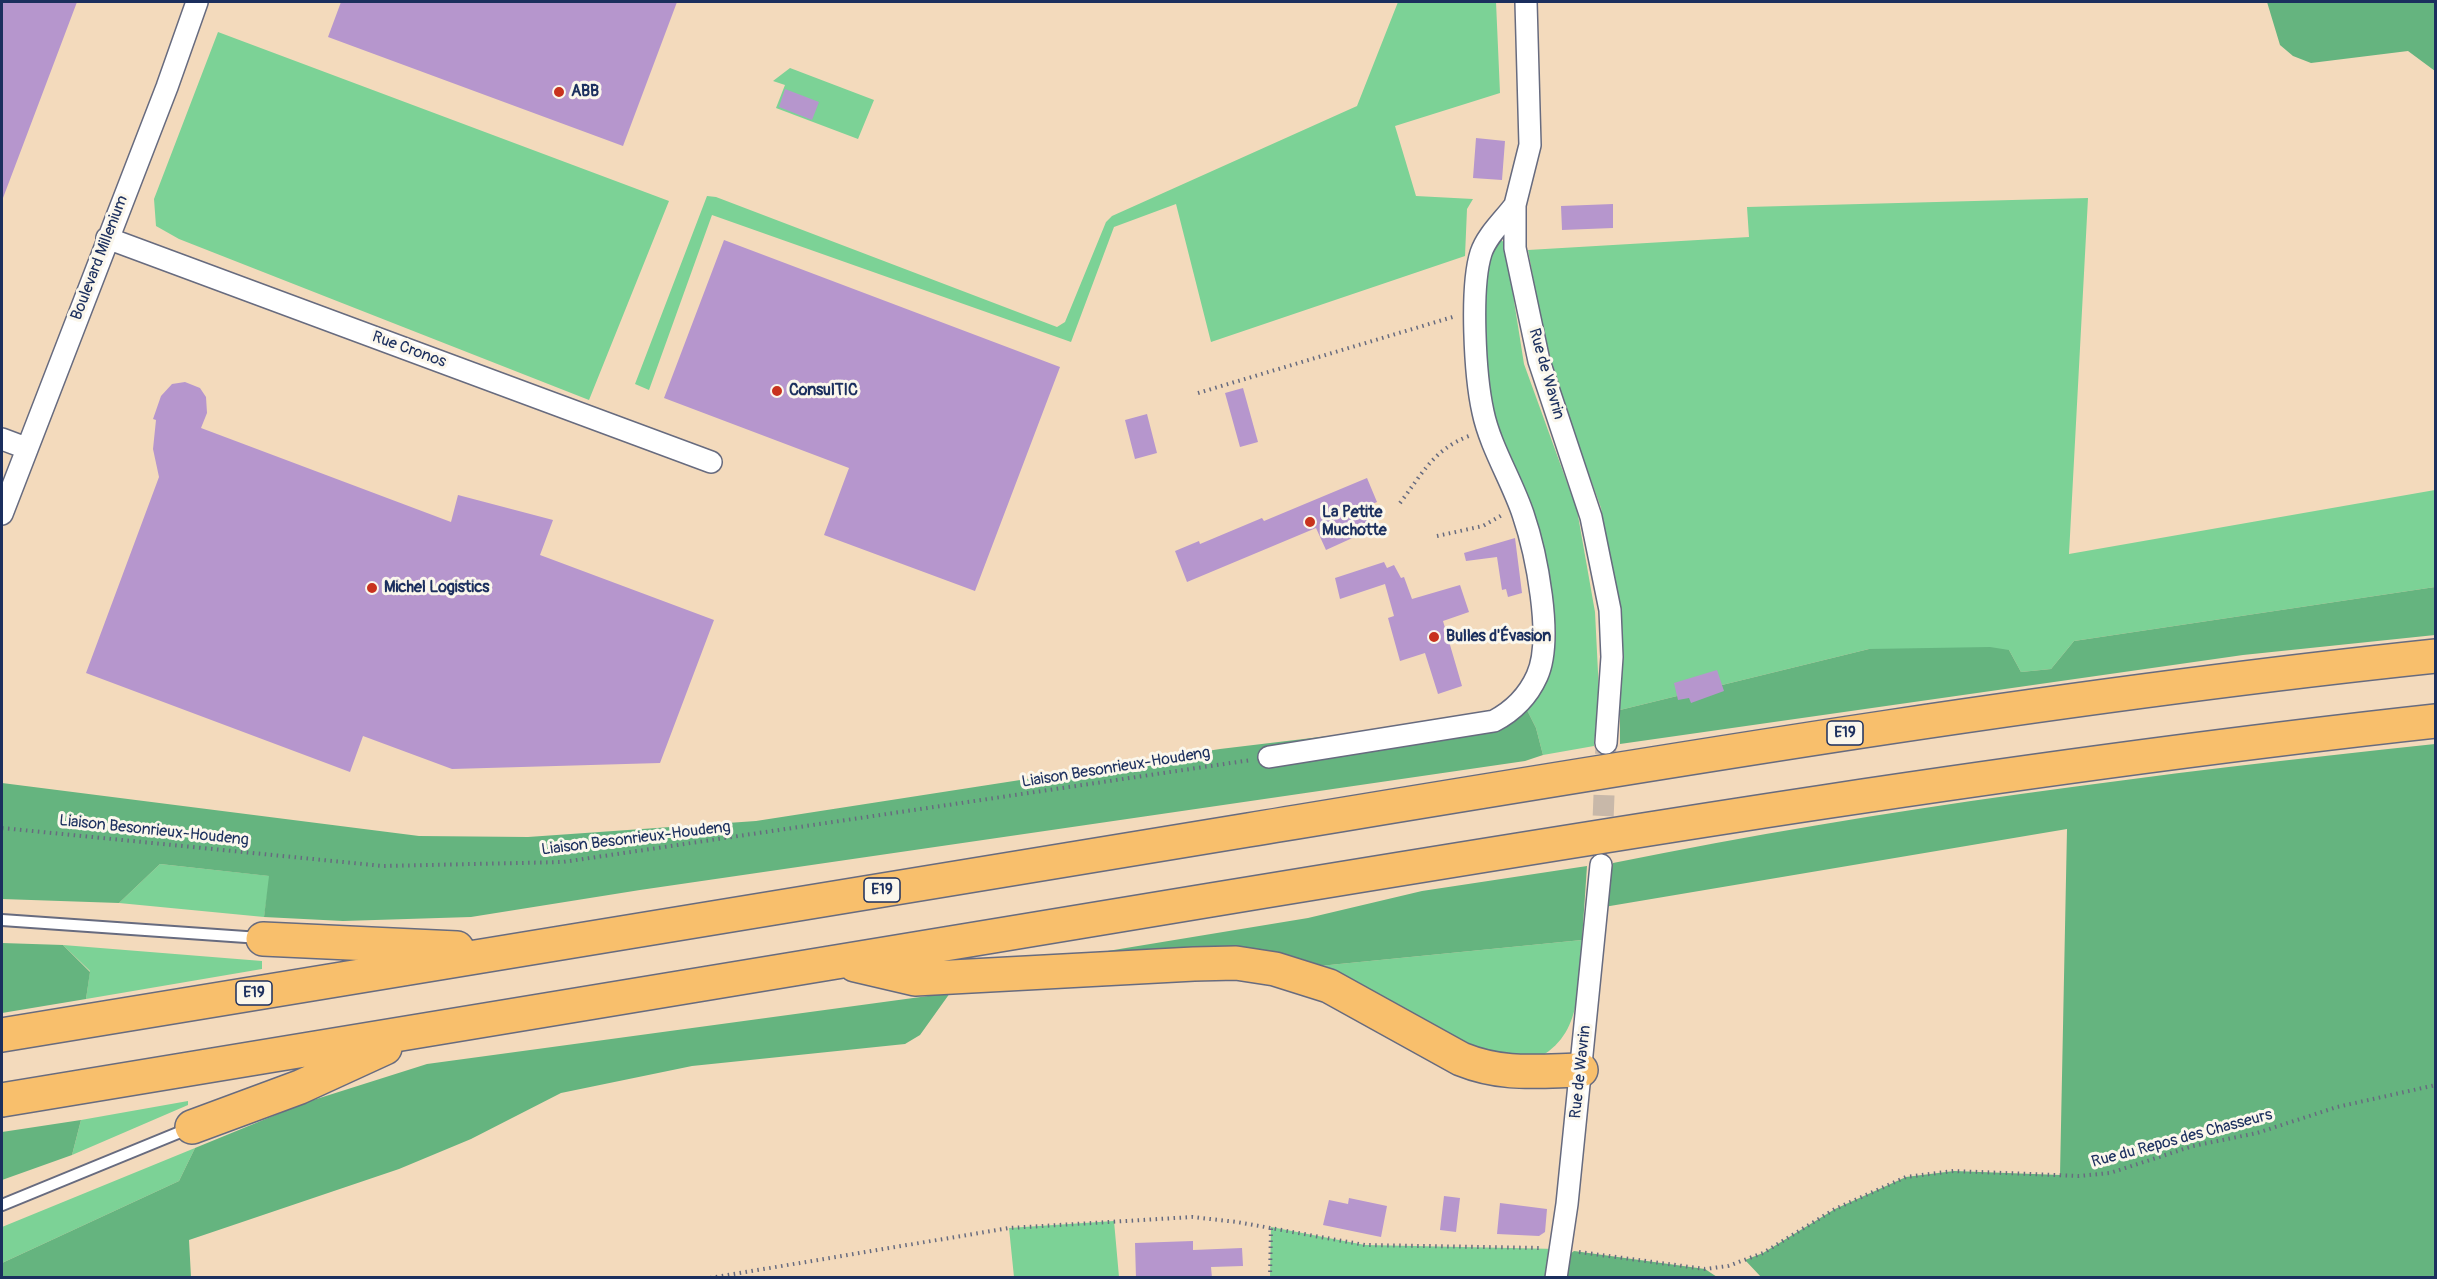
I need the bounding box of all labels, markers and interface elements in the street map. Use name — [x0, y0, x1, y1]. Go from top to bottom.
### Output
place label: ABB — [571, 82, 599, 102]
marker: ABB — [552, 85, 566, 99]
street label: Boulevard Millenium — [67, 193, 133, 323]
street label: Rue de Wavrin — [1524, 326, 1568, 422]
street label: Rue Cronos — [369, 328, 449, 372]
place label: ConsulTIC — [789, 381, 858, 401]
marker: ConsulTIC — [770, 384, 784, 398]
place label: La Petite Muchotte — [1322, 503, 1387, 541]
marker: La Petite Muchotte — [1303, 515, 1317, 529]
place label: Michel Logistics — [384, 578, 489, 598]
marker: Michel Logistics — [365, 581, 379, 595]
place label: Bulles d'Évasion — [1446, 627, 1551, 647]
marker: Bulles d'Évasion — [1427, 630, 1441, 644]
road number: E19 — [1827, 721, 1863, 745]
street label: Liaison Besonrieux-Houdeng — [1020, 744, 1212, 792]
street label: Liaison Besonrieux-Houdeng — [58, 811, 250, 851]
street label: Liaison Besonrieux-Houdeng — [540, 818, 732, 860]
road number: E19 — [864, 878, 900, 902]
road number: E19 — [236, 981, 272, 1005]
street label: Rue de Wavrin — [1567, 1024, 1595, 1120]
street label: Rue du Repos des Chasseurs — [2089, 1106, 2275, 1172]

